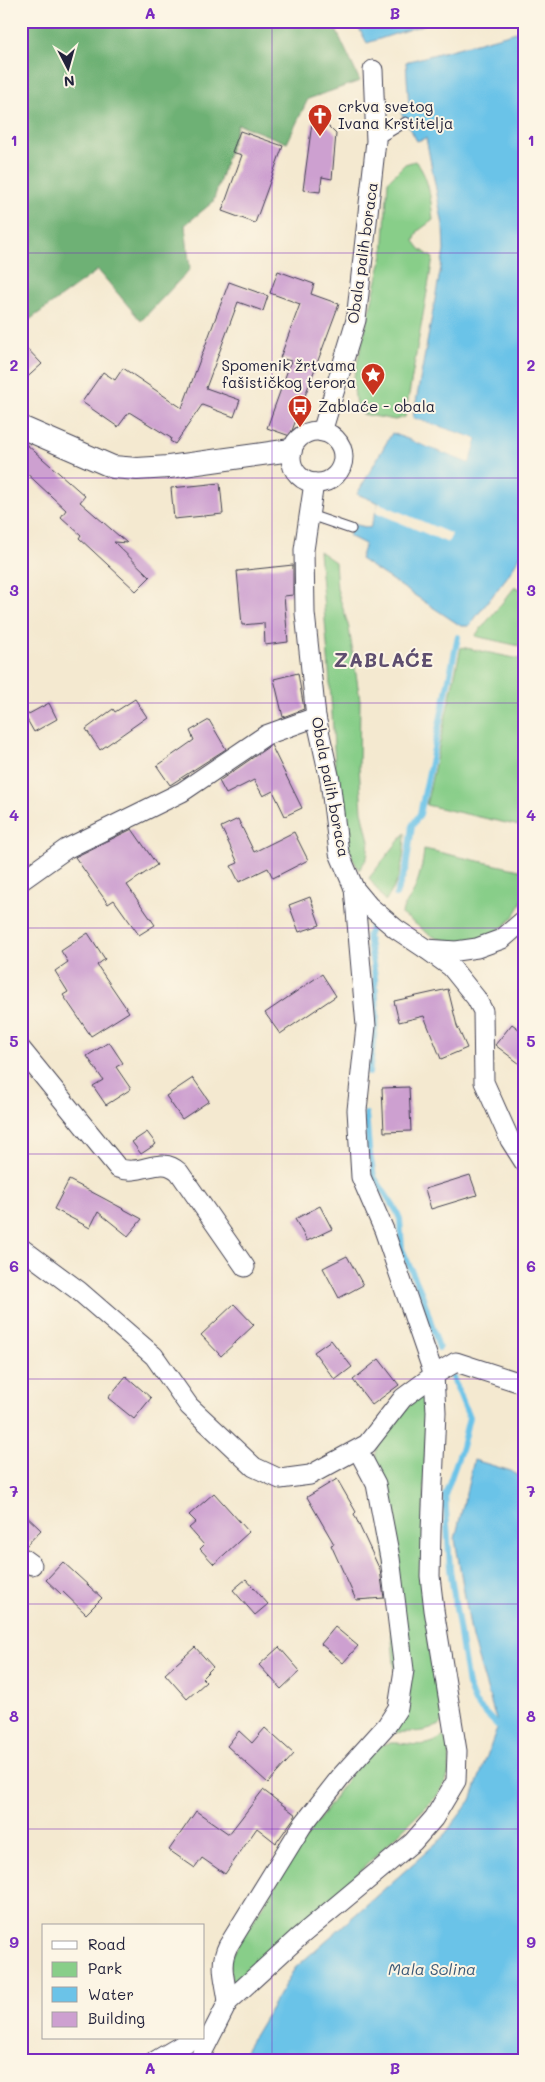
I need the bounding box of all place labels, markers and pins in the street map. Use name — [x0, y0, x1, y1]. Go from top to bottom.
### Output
place label: crkva svetog Ivana Krstitelja — [338, 96, 453, 133]
church icon: crkva svetog Ivana Krstitelja — [307, 103, 333, 137]
place label: Spomenik žrtvama fašističkog terora — [221, 355, 356, 392]
place icon: Spomenik žrtvama fašističkog terora — [360, 362, 386, 396]
bus stop icon: Zablaće - obala — [287, 394, 313, 428]
place label: Zablaće - obala — [318, 396, 435, 416]

